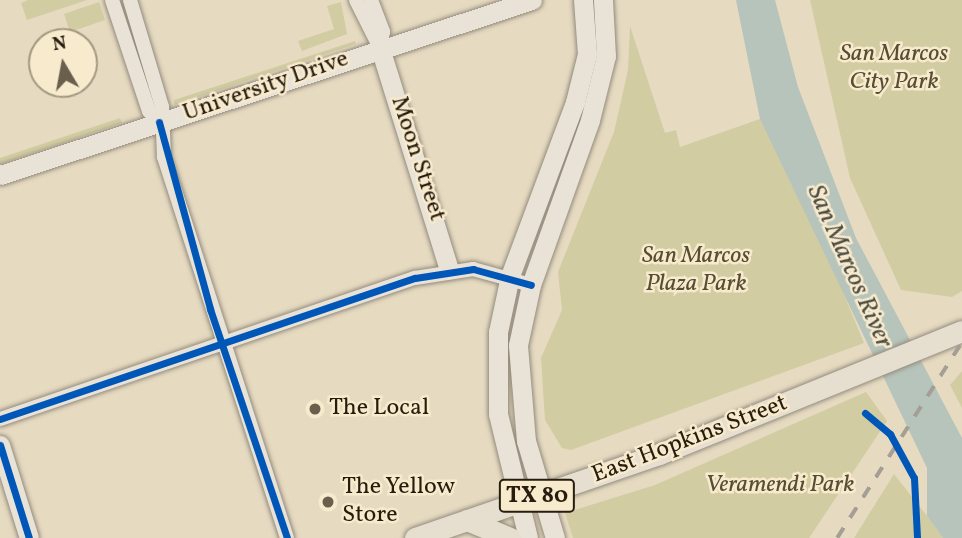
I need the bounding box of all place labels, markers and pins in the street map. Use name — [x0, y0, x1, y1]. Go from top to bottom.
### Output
place label: The Local — [329, 395, 429, 423]
marker: The Local — [307, 401, 323, 417]
place label: The Yellow Store — [342, 474, 456, 530]
marker: The Yellow Store — [320, 494, 336, 510]

